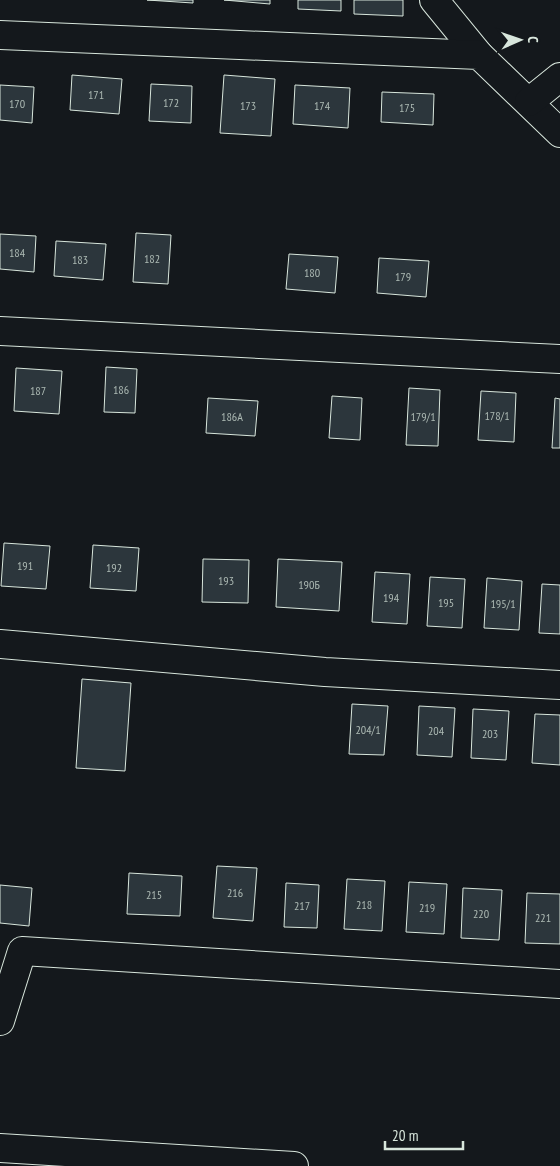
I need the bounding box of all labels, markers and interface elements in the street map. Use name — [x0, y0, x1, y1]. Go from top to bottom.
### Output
north arrow — [495, 15, 545, 65]
text: С — [524, 36, 542, 44]
house number: 171 — [88, 87, 104, 102]
house number: 172 — [163, 95, 179, 110]
house number: 170 — [9, 96, 25, 111]
house number: 173 — [240, 98, 256, 113]
house number: 174 — [314, 98, 331, 113]
house number: 175 — [399, 100, 415, 115]
house number: 184 — [9, 245, 26, 260]
house number: 182 — [144, 251, 160, 266]
house number: 183 — [72, 252, 88, 267]
house number: 180 — [304, 265, 320, 280]
house number: 179 — [395, 269, 411, 284]
house number: 186 — [113, 382, 129, 397]
house number: 187 — [30, 383, 46, 398]
house number: 178/1 — [484, 408, 510, 423]
house number: 186А — [221, 409, 243, 424]
house number: 179/1 — [410, 409, 436, 424]
house number: 191 — [17, 558, 33, 573]
house number: 192 — [106, 560, 122, 575]
house number: 193 — [218, 573, 234, 588]
house number: 190Б — [298, 577, 320, 592]
house number: 194 — [383, 590, 400, 605]
house number: 195 — [438, 595, 454, 610]
house number: 195/1 — [490, 596, 516, 611]
house number: 204/1 — [355, 722, 381, 737]
house number: 204 — [428, 723, 445, 738]
house number: 203 — [482, 726, 498, 741]
house number: 216 — [227, 885, 243, 900]
house number: 215 — [146, 887, 162, 902]
house number: 218 — [356, 897, 372, 912]
house number: 217 — [294, 898, 310, 913]
house number: 219 — [419, 900, 435, 915]
house number: 220 — [473, 906, 489, 921]
house number: 221 — [535, 910, 551, 925]
scale bar — [385, 1118, 462, 1150]
text: 20 m — [392, 1126, 418, 1145]

